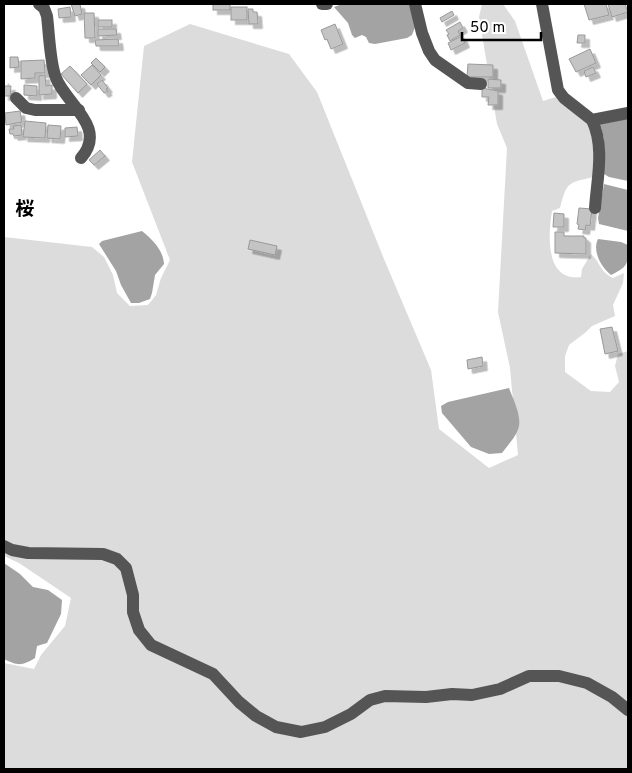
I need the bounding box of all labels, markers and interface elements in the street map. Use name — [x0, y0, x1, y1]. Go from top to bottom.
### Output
scale bar — [462, 10, 541, 42]
text: 50 m — [470, 19, 505, 38]
district label: 桜 — [15, 198, 35, 222]

